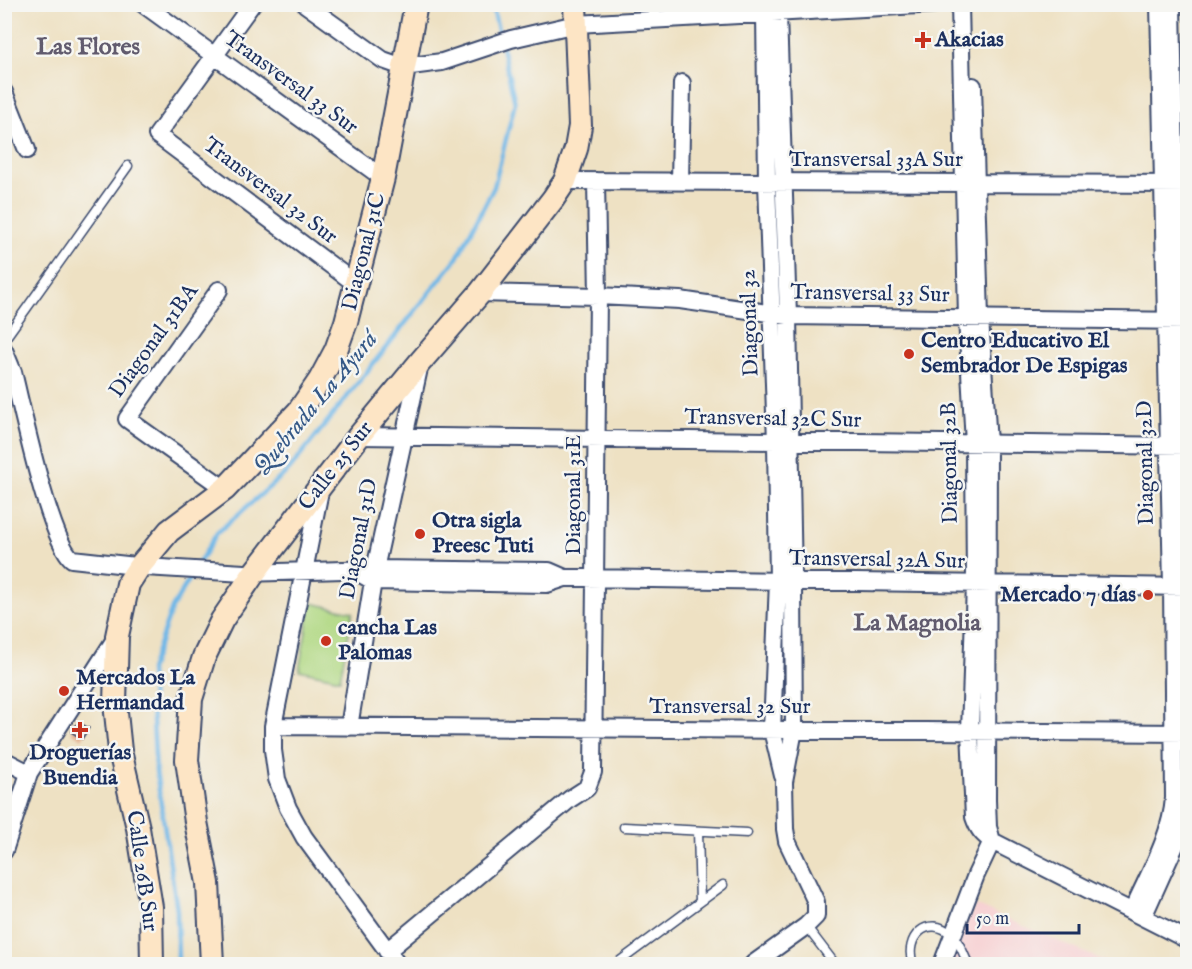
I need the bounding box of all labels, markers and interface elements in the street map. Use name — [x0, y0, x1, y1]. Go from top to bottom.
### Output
street label: Transversal 33 Sur — [218, 25, 364, 141]
place label: Akacias — [934, 26, 1004, 54]
district label: Las Flores — [36, 32, 141, 63]
marker: Akacias — [916, 33, 930, 47]
street label: Transversal 32 Sur — [197, 131, 343, 251]
street label: Transversal 33A Sur — [789, 146, 963, 174]
street label: Diagonal 31C — [336, 190, 392, 314]
street label: Diagonal 32 — [734, 269, 766, 377]
street label: Diagonal 31BA — [103, 277, 206, 404]
street label: Transversal 33 Sur — [790, 279, 950, 309]
water label: Quebrada La Ayurá — [247, 323, 386, 481]
place label: Centro Educativo El Sembrador De Espigas — [921, 327, 1128, 380]
marker: Centro Educativo El Sembrador De Espigas — [902, 347, 916, 361]
street label: Diagonal 32D — [1131, 400, 1161, 526]
street label: Diagonal 32B — [935, 402, 965, 524]
street label: Transversal 32C Sur — [684, 403, 862, 435]
street label: Calle 25 Sur — [292, 416, 380, 516]
street label: Diagonal 31E — [560, 435, 588, 555]
street label: Diagonal 31D — [334, 476, 384, 602]
place label: Otra sigla Preesc Tuti — [432, 507, 534, 560]
marker: Otra sigla Preesc Tuti — [413, 527, 427, 541]
street label: Transversal 32A Sur — [789, 544, 965, 576]
place label: Mercado 7 días — [1000, 581, 1136, 609]
marker: Mercado 7 días — [1141, 588, 1155, 602]
district label: La Magnolia — [853, 608, 981, 639]
place label: cancha Las Palomas — [338, 614, 437, 667]
marker: cancha Las Palomas — [319, 634, 333, 648]
place label: Mercados La Hermandad — [76, 664, 195, 717]
marker: Mercados La Hermandad — [57, 684, 71, 698]
street label: Transversal 32 Sur — [649, 693, 811, 721]
marker: Droguerías Buendia — [73, 723, 87, 737]
place label: Droguerías Buendia — [29, 739, 131, 792]
street label: Calle 26B Sur — [120, 809, 164, 933]
scale bar — [967, 897, 1080, 935]
text: 50 m — [976, 908, 1009, 931]

